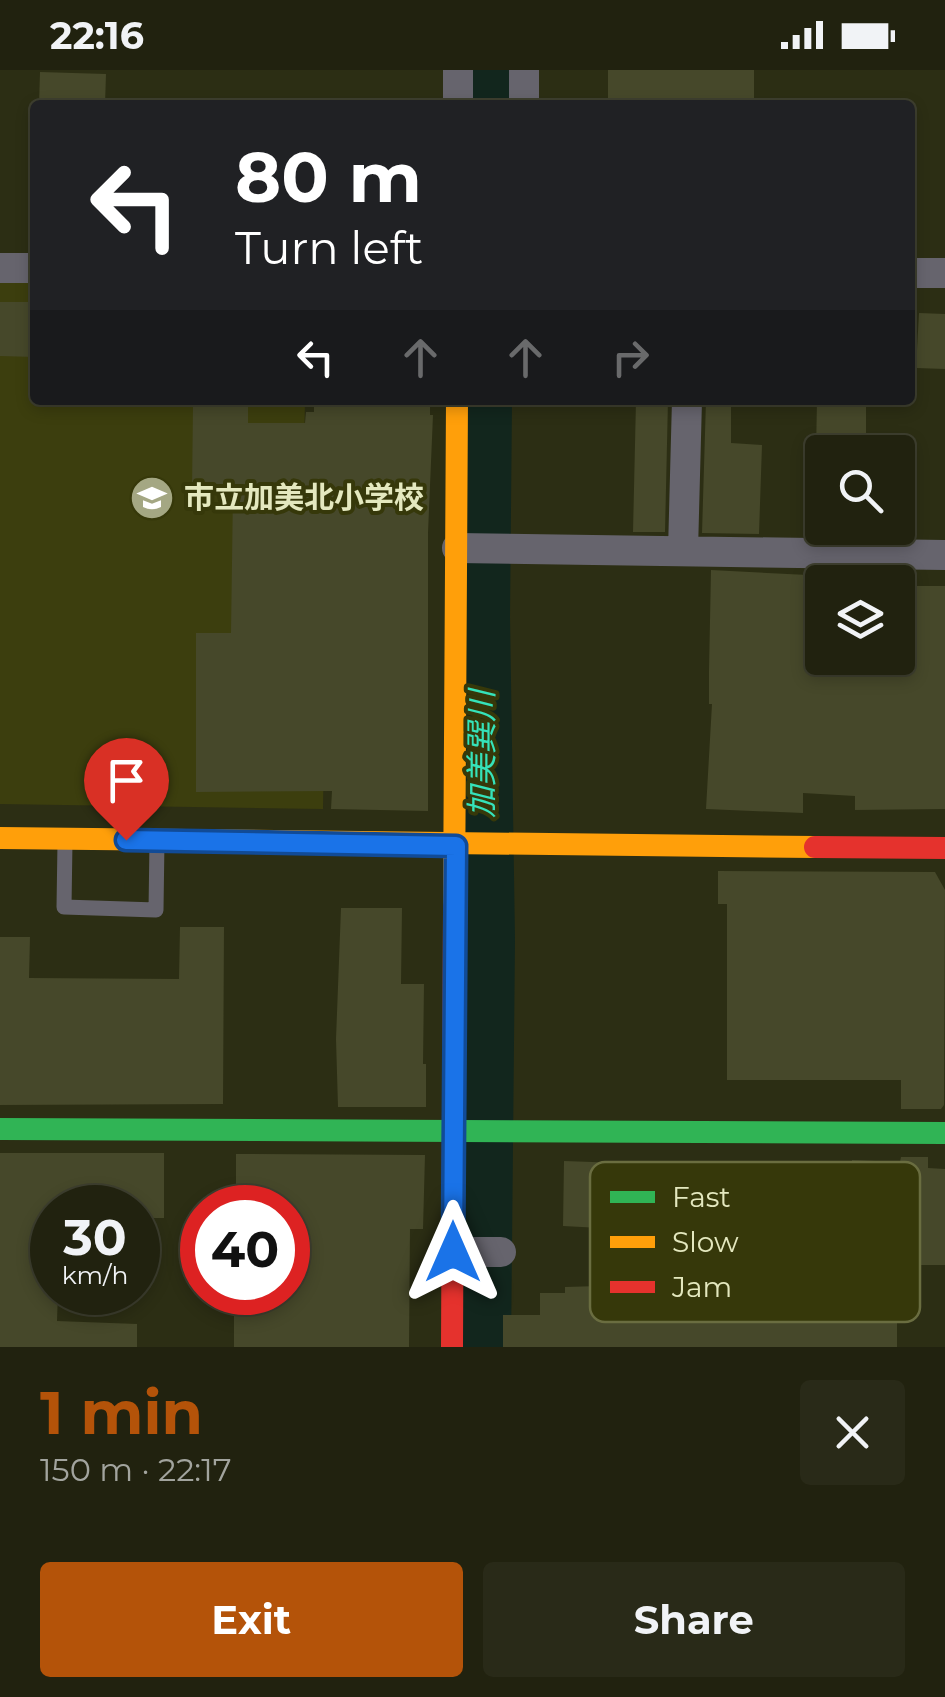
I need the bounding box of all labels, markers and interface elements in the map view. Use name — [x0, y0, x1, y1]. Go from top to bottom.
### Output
text: 22:16 — [50, 12, 144, 59]
text: 80 m — [235, 134, 422, 220]
icon: left — [70, 140, 200, 270]
text: Turn left — [235, 220, 423, 275]
icon: left — [288, 330, 343, 385]
icon: ahead — [393, 330, 448, 385]
icon: ahead — [498, 330, 553, 385]
icon: right — [603, 330, 658, 385]
map controls — [805, 435, 915, 675]
button: search — [805, 435, 915, 545]
school or university icon: 市立加美北小学校 — [129, 475, 175, 521]
place label: 市立加美北小学校 — [184, 479, 424, 516]
button: layers — [805, 565, 915, 675]
water label: 加美巽川 — [462, 687, 501, 818]
pin — [84, 738, 169, 841]
icon: arrive — [99, 753, 154, 808]
legend — [590, 1162, 920, 1322]
text: Fast — [672, 1180, 731, 1214]
speed limit sign: 40 — [180, 1185, 310, 1315]
position arrow — [401, 1200, 505, 1304]
text: 30 — [63, 1207, 127, 1268]
text: Slow — [672, 1225, 739, 1259]
text: km/h — [62, 1260, 128, 1290]
text: Jam — [671, 1270, 732, 1304]
text: 1 min — [40, 1376, 203, 1449]
button: close — [800, 1380, 905, 1485]
text: 150 m · 22:17 — [40, 1450, 232, 1489]
button: Exit — [40, 1562, 463, 1677]
button: Share — [483, 1562, 905, 1677]

